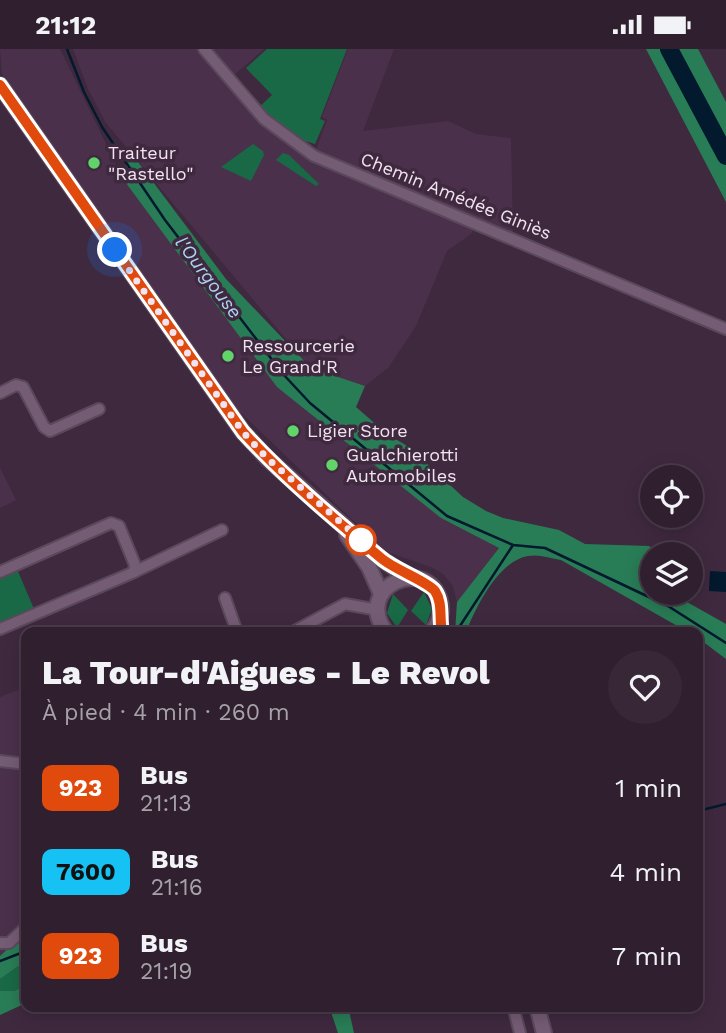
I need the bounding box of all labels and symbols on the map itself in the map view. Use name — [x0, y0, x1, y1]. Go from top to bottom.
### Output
place label: Traiteur "Rastello" — [108, 142, 194, 184]
street label: Chemin Amédée Giniès — [358, 148, 555, 243]
marker: Traiteur "Rastello" — [86, 155, 102, 171]
your location — [97, 232, 132, 267]
water label: l'Ourgouse — [170, 232, 247, 323]
place label: Ressourcerie Le Grand'R — [242, 335, 355, 377]
marker: Ressourcerie Le Grand'R — [220, 348, 236, 364]
place label: Ligier Store — [307, 420, 408, 441]
marker: Ligier Store — [285, 423, 301, 439]
place label: Gualchierotti Automobiles — [346, 444, 459, 486]
marker: Gualchierotti Automobiles — [324, 457, 340, 473]
unlabelled marker — [346, 525, 376, 555]

